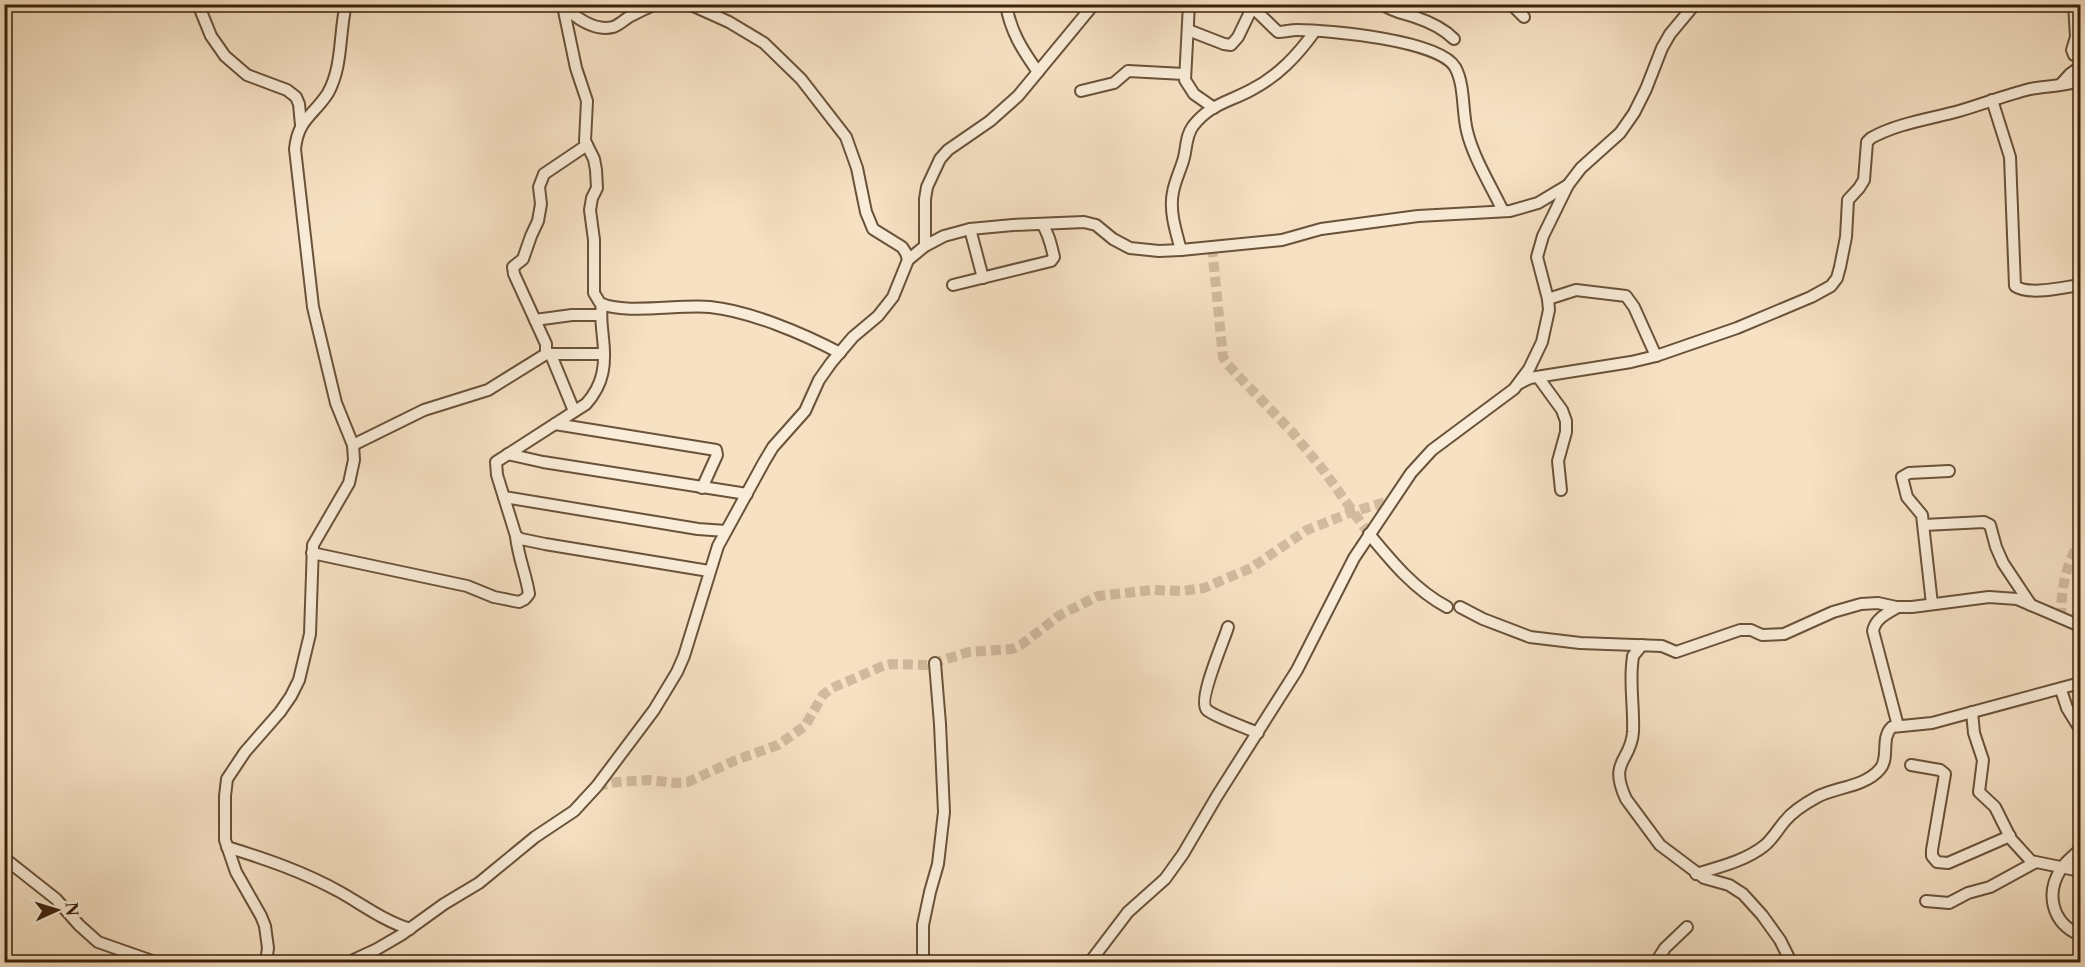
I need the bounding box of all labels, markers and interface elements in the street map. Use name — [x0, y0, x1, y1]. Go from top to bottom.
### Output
north arrow — [27, 880, 87, 940]
text: N — [62, 901, 82, 917]

